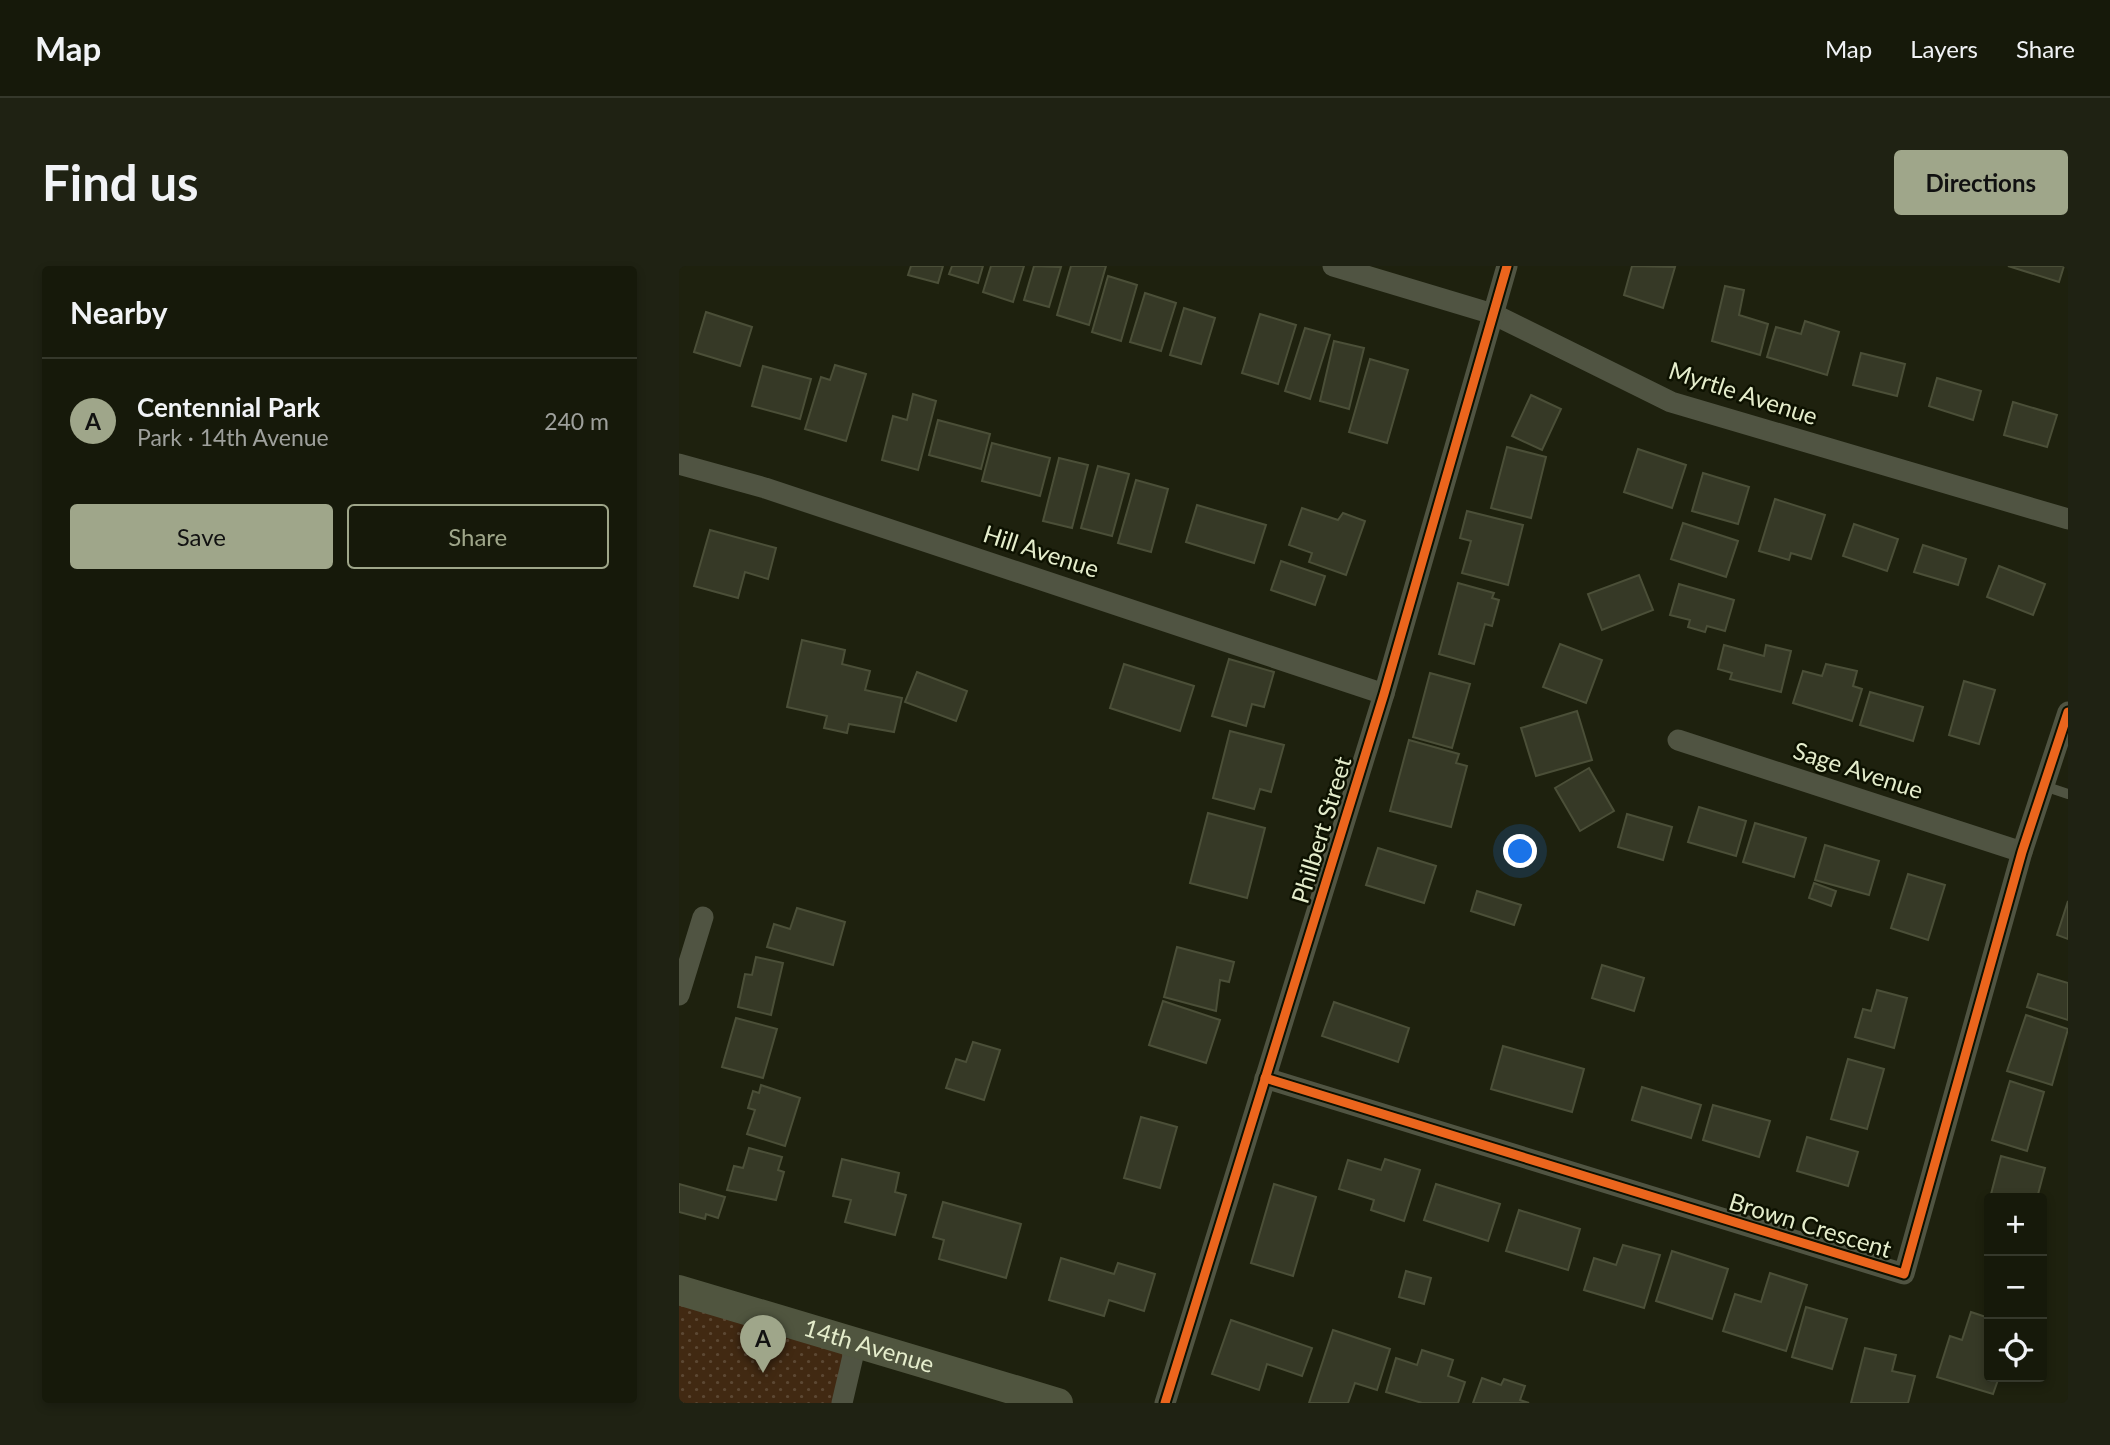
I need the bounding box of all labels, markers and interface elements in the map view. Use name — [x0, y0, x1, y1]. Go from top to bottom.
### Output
text: Map — [35, 28, 101, 68]
text: Map — [1825, 34, 1872, 63]
text: Layers — [1910, 34, 1978, 63]
text: Share — [2016, 34, 2075, 63]
button: Directions — [1894, 150, 2068, 215]
text: Find us — [42, 153, 199, 211]
text: Nearby — [70, 294, 168, 330]
street label: Myrtle Avenue — [1665, 355, 1822, 430]
text: Centennial Park — [137, 391, 320, 423]
text: A — [85, 407, 101, 435]
text: 240 m — [544, 407, 609, 435]
text: Park · 14th Avenue — [137, 423, 329, 451]
button: Save — [70, 504, 333, 569]
button: Share — [347, 504, 609, 569]
street label: Hill Avenue — [980, 518, 1103, 583]
street label: Sage Avenue — [1790, 735, 1927, 804]
street label: Philbert Street — [1284, 752, 1357, 906]
your location — [1503, 834, 1537, 868]
street label: Brown Crescent — [1726, 1186, 1896, 1263]
map controls — [1984, 1193, 2047, 1382]
button: + — [1984, 1193, 2047, 1256]
button: − — [1984, 1256, 2047, 1319]
street label: 14th Avenue — [800, 1312, 938, 1378]
pin: A — [740, 1315, 786, 1373]
button: locate — [1984, 1319, 2047, 1382]

